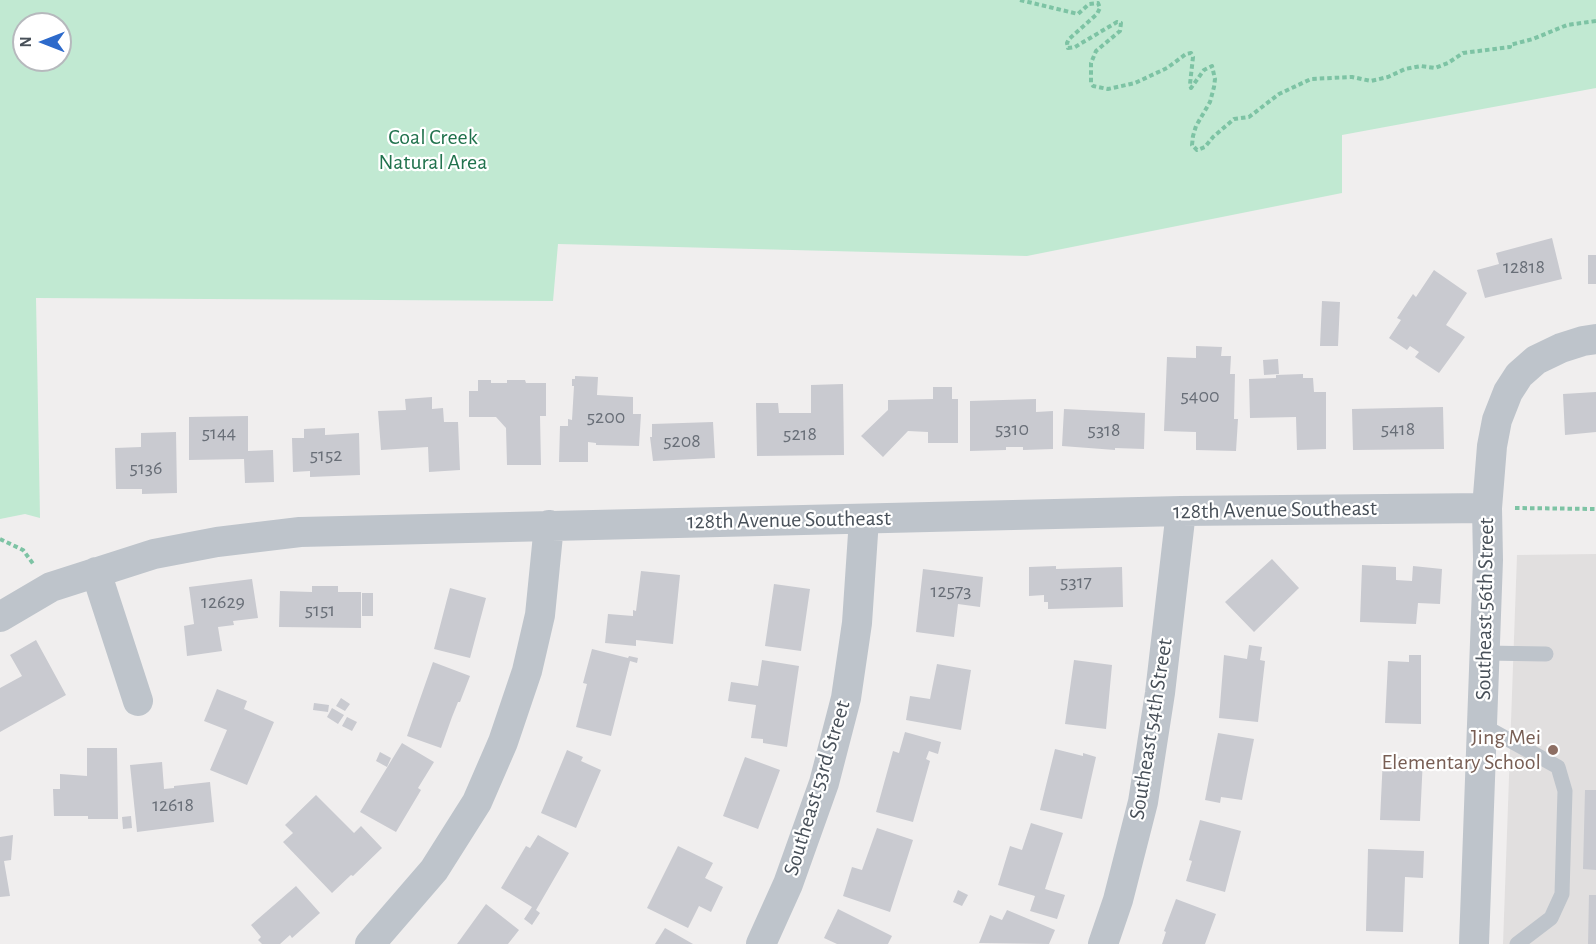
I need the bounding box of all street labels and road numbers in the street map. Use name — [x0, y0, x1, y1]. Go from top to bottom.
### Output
street label: 128th Avenue Southeast — [1173, 495, 1377, 525]
street label: 128th Avenue Southeast — [687, 505, 891, 535]
street label: Southeast 56th Street — [1470, 517, 1500, 701]
street label: Southeast 54th Street — [1124, 636, 1178, 822]
street label: Southeast 53rd Street — [778, 697, 856, 879]

